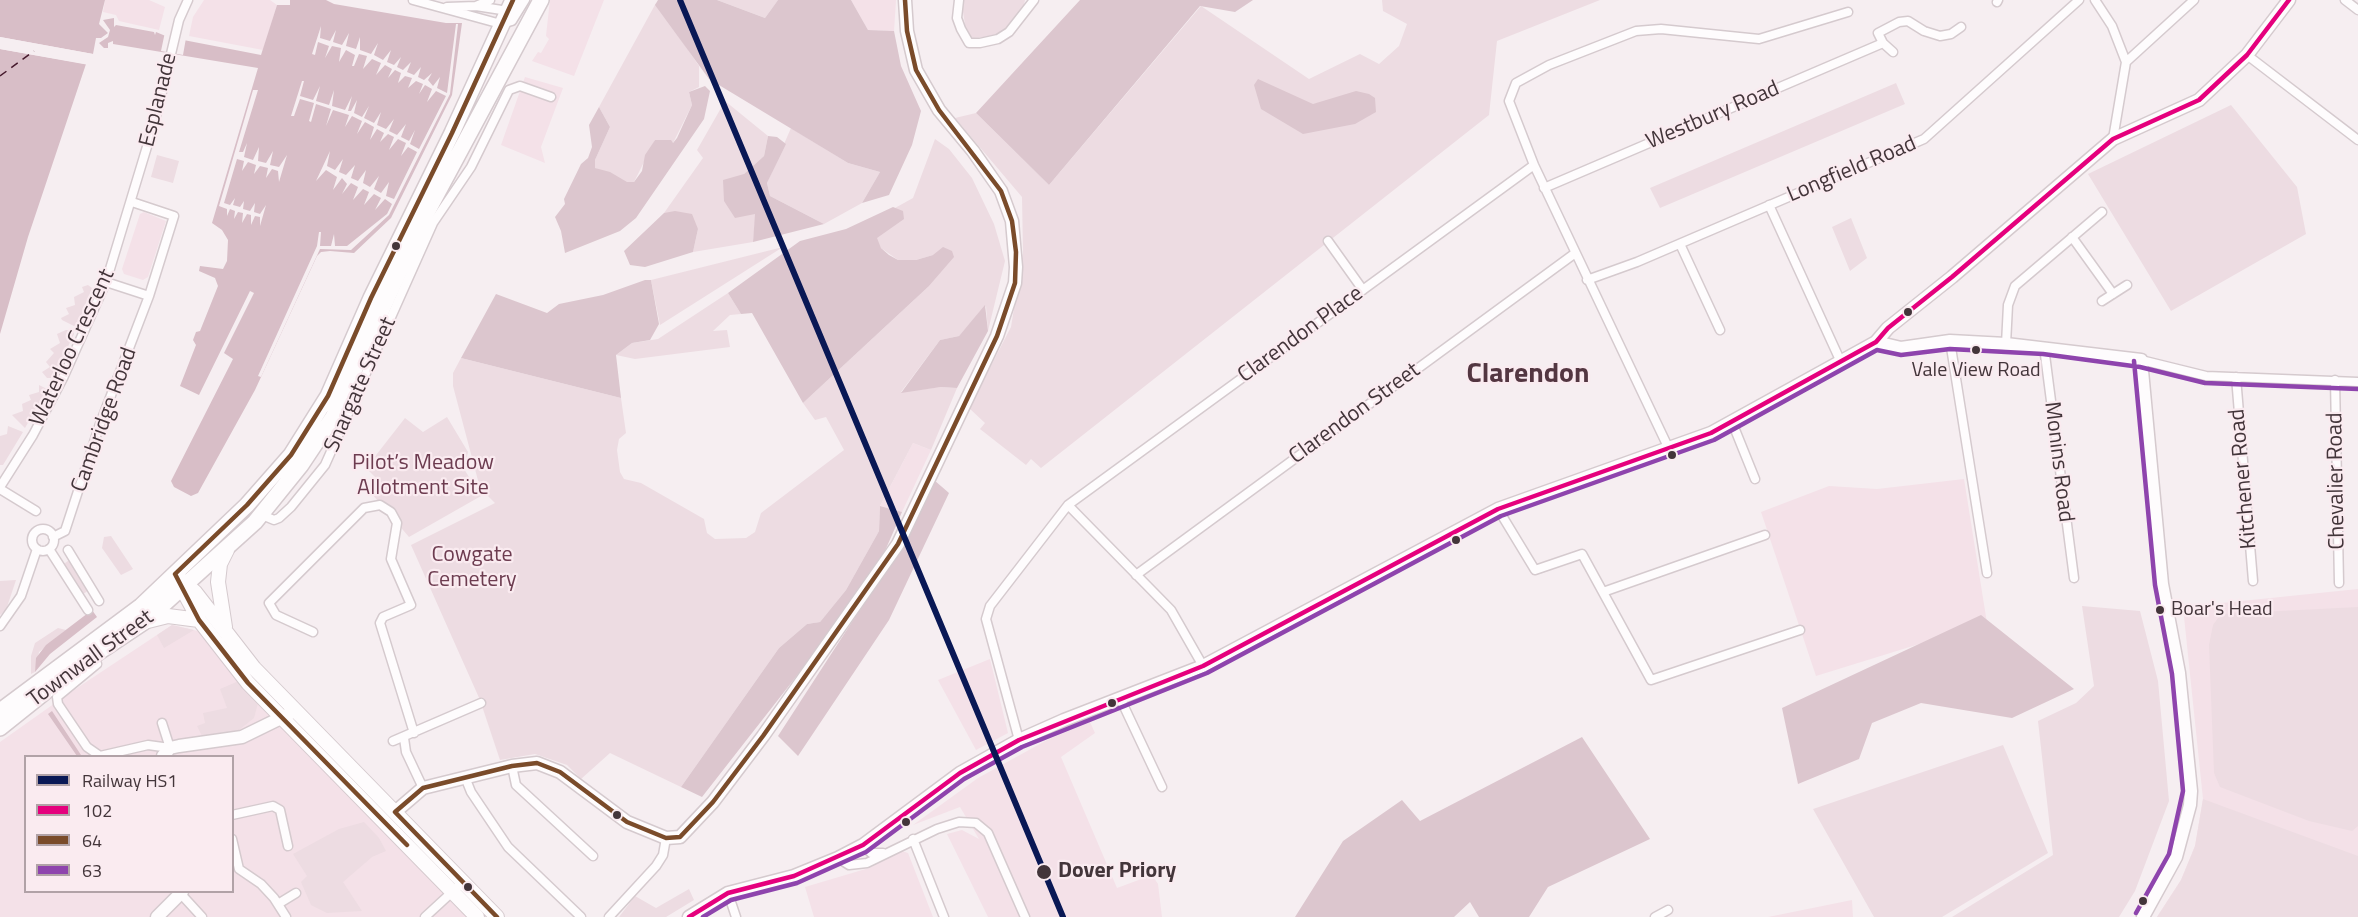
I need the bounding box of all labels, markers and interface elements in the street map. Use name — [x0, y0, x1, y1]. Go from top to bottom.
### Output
street label: Esplanade — [135, 50, 183, 150]
street label: Westbury Road — [1642, 76, 1784, 156]
street label: Longfield Road — [1784, 131, 1920, 209]
unlabelled marker — [390, 240, 402, 252]
street label: Waterloo Crescent — [25, 265, 121, 431]
street label: Clarendon Place — [1233, 281, 1369, 389]
unlabelled marker — [1902, 306, 1914, 318]
street label: Snargate Street — [319, 313, 403, 457]
street label: Cambridge Road — [67, 344, 143, 496]
marker: Vale View Road — [1970, 344, 1982, 356]
street label: Clarendon Street — [1285, 358, 1425, 470]
district label: Clarendon — [1466, 358, 1590, 392]
place label: Vale View Road — [1911, 359, 2041, 383]
street label: Monins Road — [2038, 400, 2078, 524]
street label: Kitchener Road — [2225, 408, 2263, 550]
street label: Chevalier Road — [2323, 412, 2351, 550]
unlabelled marker — [1666, 449, 1678, 461]
park label: Pilot’s Meadow Allotment Site — [352, 451, 494, 502]
unlabelled marker — [1450, 534, 1462, 546]
park label: Cowgate Cemetery — [427, 543, 517, 594]
place label: Boar's Head — [2171, 598, 2273, 622]
marker: Boar's Head — [2154, 604, 2166, 616]
street label: Townwall Street — [23, 605, 159, 713]
unlabelled marker — [1106, 697, 1118, 709]
legend — [24, 755, 234, 893]
text: Railway HS1 — [82, 767, 177, 794]
text: 102 — [82, 797, 112, 824]
unlabelled marker — [611, 809, 623, 821]
unlabelled marker — [900, 816, 912, 828]
text: 64 — [82, 827, 102, 854]
text: 63 — [82, 857, 102, 884]
place label: Dover Priory — [1058, 859, 1176, 885]
marker: Dover Priory — [1035, 863, 1053, 881]
unlabelled marker — [462, 881, 474, 893]
unlabelled marker — [2137, 895, 2149, 907]

